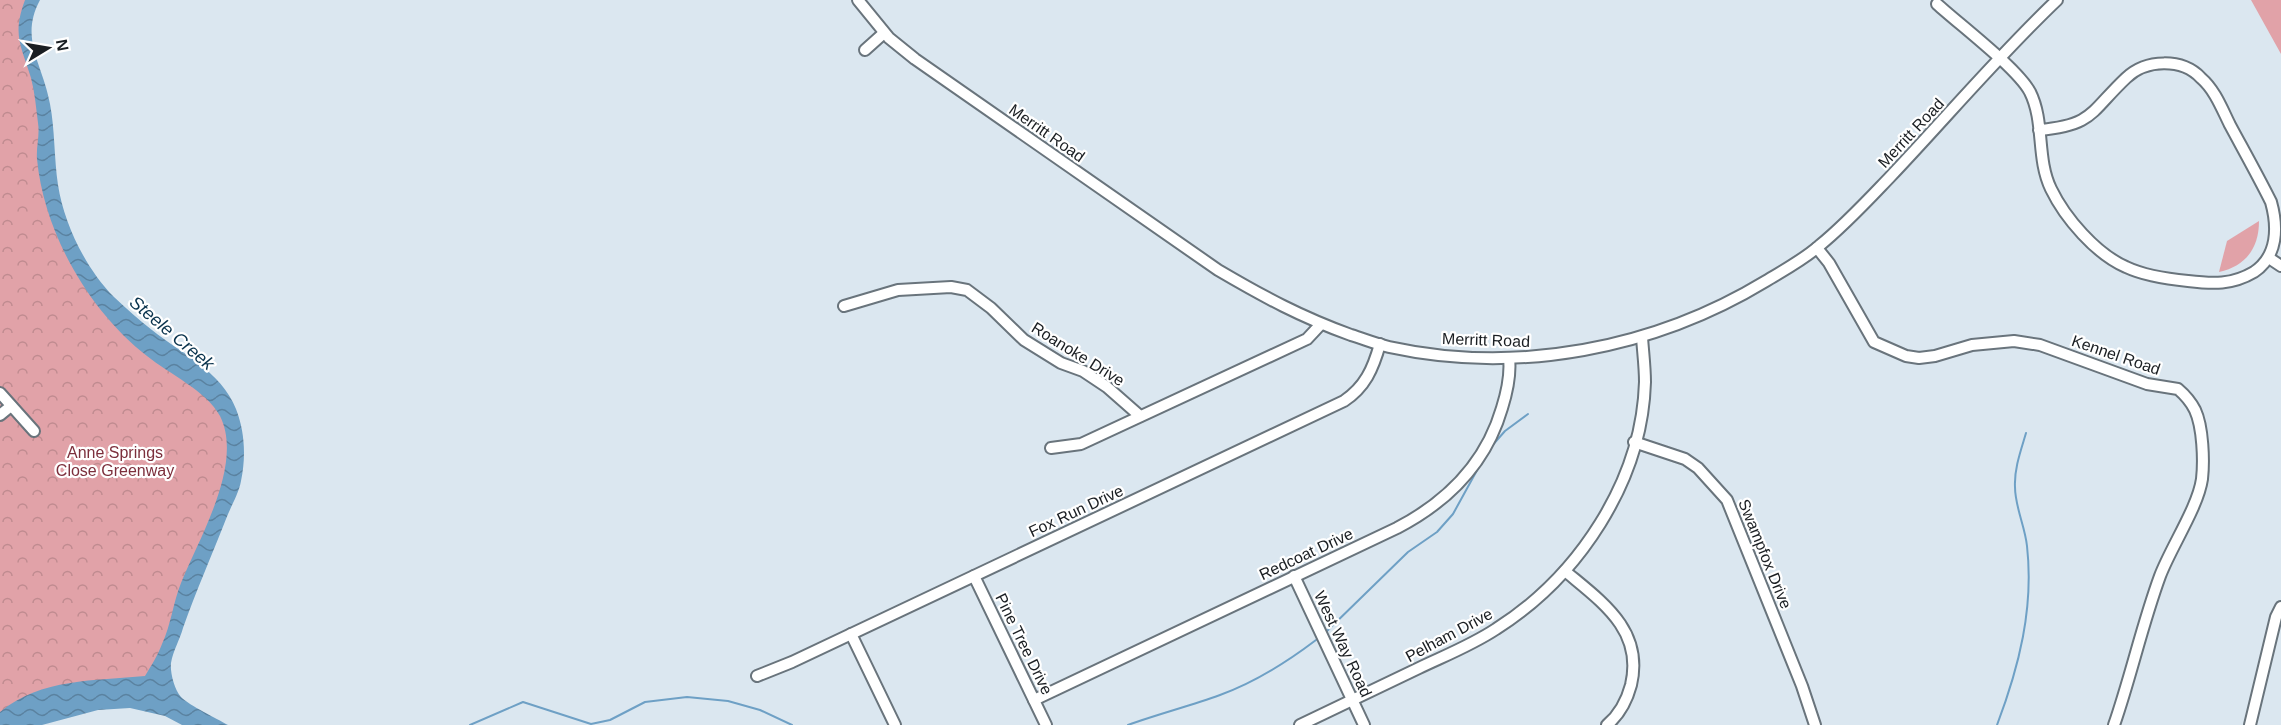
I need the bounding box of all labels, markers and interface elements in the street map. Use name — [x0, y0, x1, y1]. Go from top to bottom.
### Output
north arrow — [18, 18, 78, 78]
text: N — [53, 38, 72, 53]
street label: Merritt Road — [1875, 95, 1947, 171]
street label: Merritt Road — [1006, 101, 1088, 165]
water label: Steele Creek — [126, 292, 219, 375]
street label: Roanoke Drive — [1029, 319, 1127, 389]
street label: Merritt Road — [1442, 330, 1530, 350]
street label: Kennel Road — [2069, 332, 2163, 378]
park label: Anne Springs Close Greenway — [56, 444, 174, 479]
street label: Fox Run Drive — [1026, 482, 1126, 540]
street label: Swampfox Drive — [1735, 497, 1795, 611]
street label: Redcoat Drive — [1256, 525, 1356, 583]
street label: West Way Road — [1311, 588, 1375, 700]
street label: Pine Tree Drive — [992, 591, 1056, 697]
street label: Pelham Drive — [1403, 605, 1495, 665]

